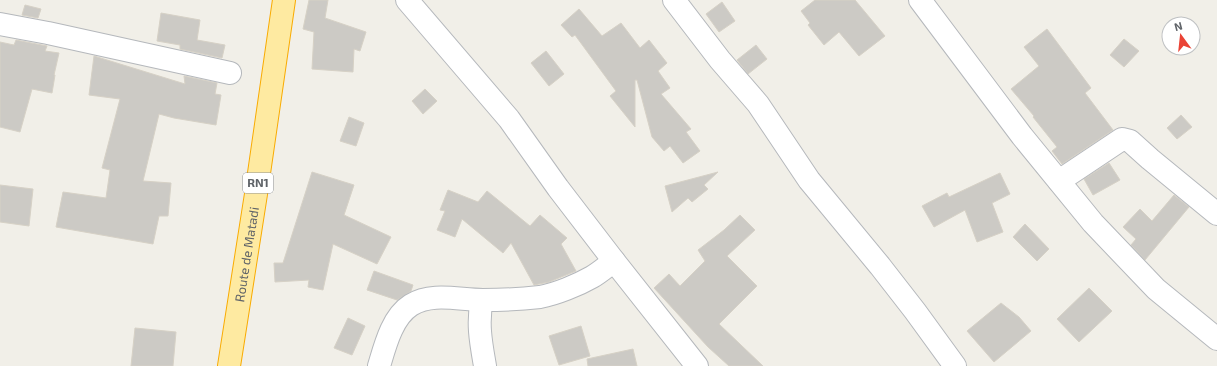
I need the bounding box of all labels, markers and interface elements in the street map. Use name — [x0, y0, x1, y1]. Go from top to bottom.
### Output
north arrow — [1161, 16, 1201, 56]
text: N — [1173, 19, 1184, 33]
road number: RN1 — [243, 173, 273, 193]
street label: Route de Matadi — [231, 206, 262, 303]

